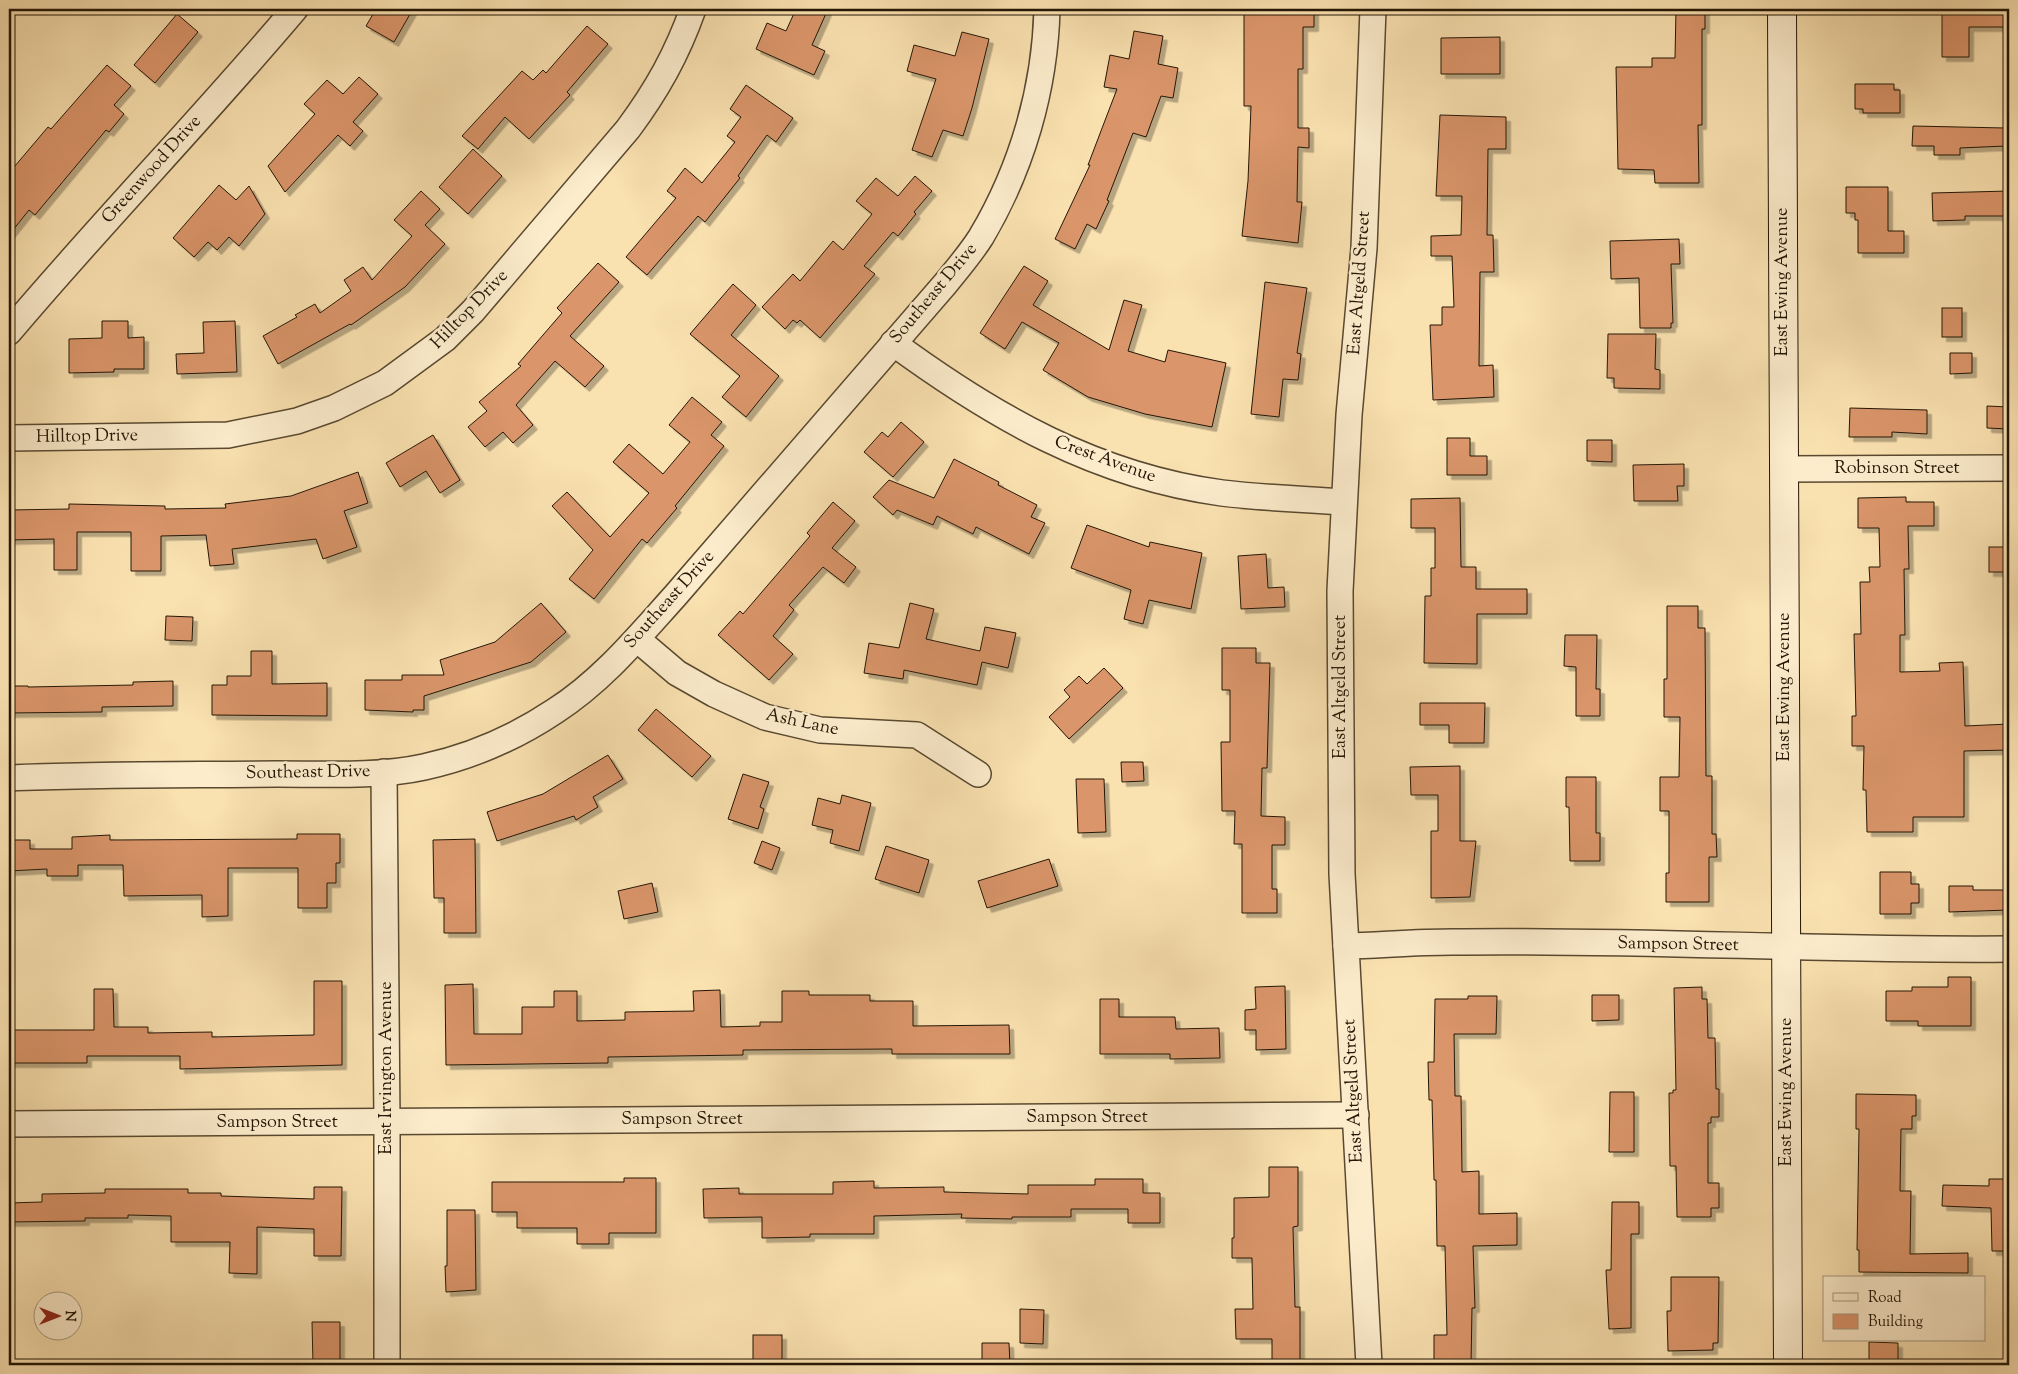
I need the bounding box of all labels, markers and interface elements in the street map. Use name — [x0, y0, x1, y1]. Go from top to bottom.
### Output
street label: Greenwood Drive — [96, 110, 208, 230]
street label: East Ewing Avenue — [1770, 208, 1796, 356]
street label: East Altgeld Street — [1342, 210, 1378, 356]
street label: Southeast Drive — [884, 238, 984, 350]
street label: Hilltop Drive — [425, 264, 515, 356]
street label: Hilltop Drive — [36, 423, 138, 451]
street label: Crest Avenue — [1050, 430, 1160, 490]
street label: Robinson Street — [1834, 456, 1960, 482]
street label: Southeast Drive — [619, 545, 721, 655]
street label: East Ewing Avenue — [1772, 613, 1798, 761]
street label: East Altgeld Street — [1328, 615, 1354, 759]
street label: Ash Lane — [763, 703, 841, 743]
street label: Southeast Drive — [246, 759, 370, 787]
street label: Sampson Street — [1617, 931, 1739, 959]
street label: East Irvington Avenue — [374, 981, 400, 1155]
street label: East Altgeld Street — [1337, 1018, 1371, 1164]
street label: East Ewing Avenue — [1774, 1018, 1800, 1166]
street label: Sampson Street — [1026, 1105, 1148, 1131]
street label: Sampson Street — [621, 1107, 743, 1133]
street label: Sampson Street — [216, 1110, 338, 1136]
legend — [1823, 1276, 1986, 1342]
text: Road — [1868, 1288, 1902, 1309]
north arrow — [32, 1292, 82, 1342]
text: N — [59, 1310, 79, 1322]
text: Building — [1868, 1312, 1923, 1333]

